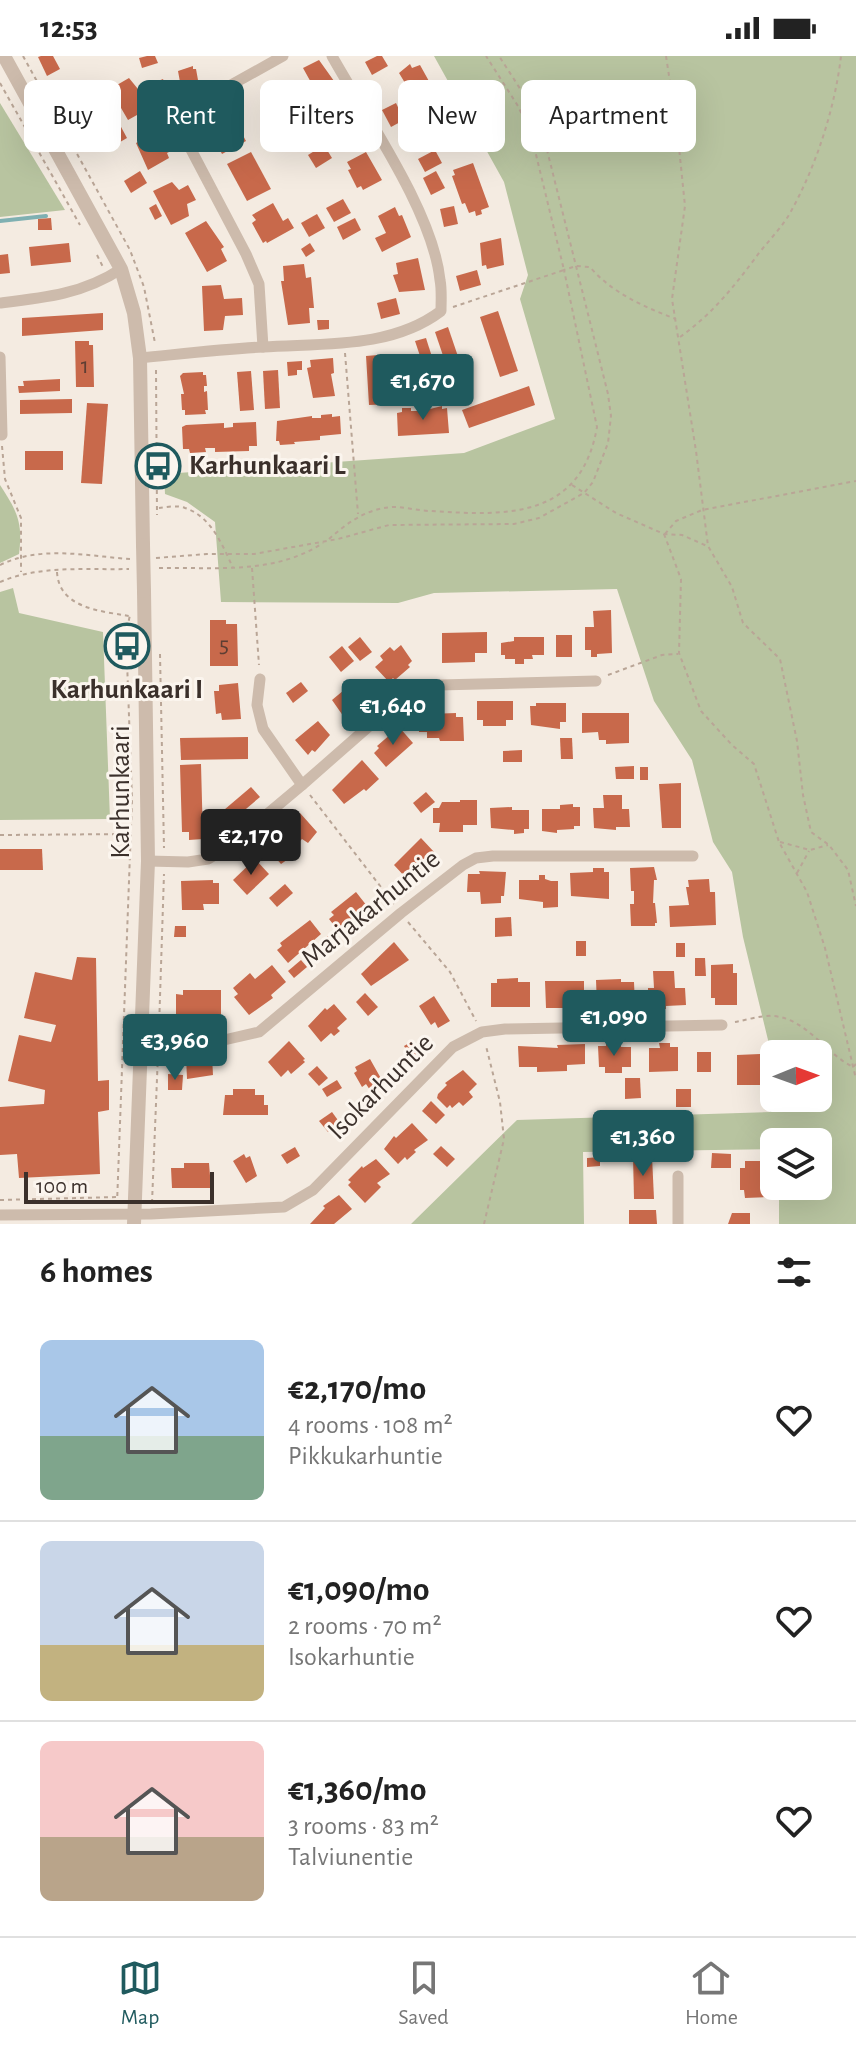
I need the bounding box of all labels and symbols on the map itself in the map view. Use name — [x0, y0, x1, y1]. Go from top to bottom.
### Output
house number: 1 — [81, 354, 89, 378]
pin: €1,670 — [358, 354, 488, 422]
bus stop icon: Karhunkaari L — [134, 442, 182, 490]
place label: Karhunkaari L — [189, 452, 347, 480]
bus stop icon: Karhunkaari I — [103, 622, 151, 670]
house number: 5 — [219, 633, 229, 657]
place label: Karhunkaari I — [51, 676, 203, 704]
pin: €1,640 — [328, 679, 458, 747]
street label: Karhunkaari — [107, 725, 135, 859]
pin: €2,170 — [186, 809, 316, 877]
street label: Marjakarhuntie — [296, 845, 446, 973]
pin: €1,090 — [549, 990, 679, 1058]
pin: €3,960 — [110, 1014, 240, 1082]
street label: Isokarhuntie — [323, 1029, 439, 1145]
north arrow — [760, 1040, 832, 1112]
pin: €1,360 — [578, 1110, 708, 1178]
scale bar — [24, 1168, 214, 1204]

